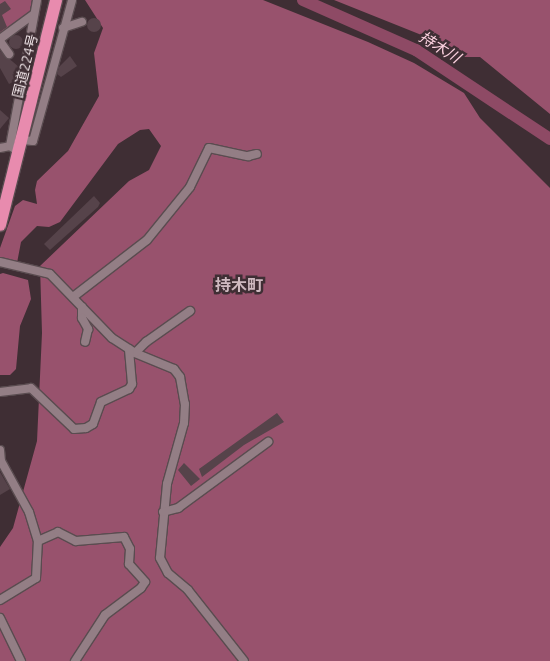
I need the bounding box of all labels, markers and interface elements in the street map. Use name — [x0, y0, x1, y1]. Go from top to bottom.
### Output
water label: 持木川 — [416, 27, 464, 67]
street label: 国道224号 — [9, 32, 41, 100]
district label: 持木町 — [215, 275, 263, 295]

